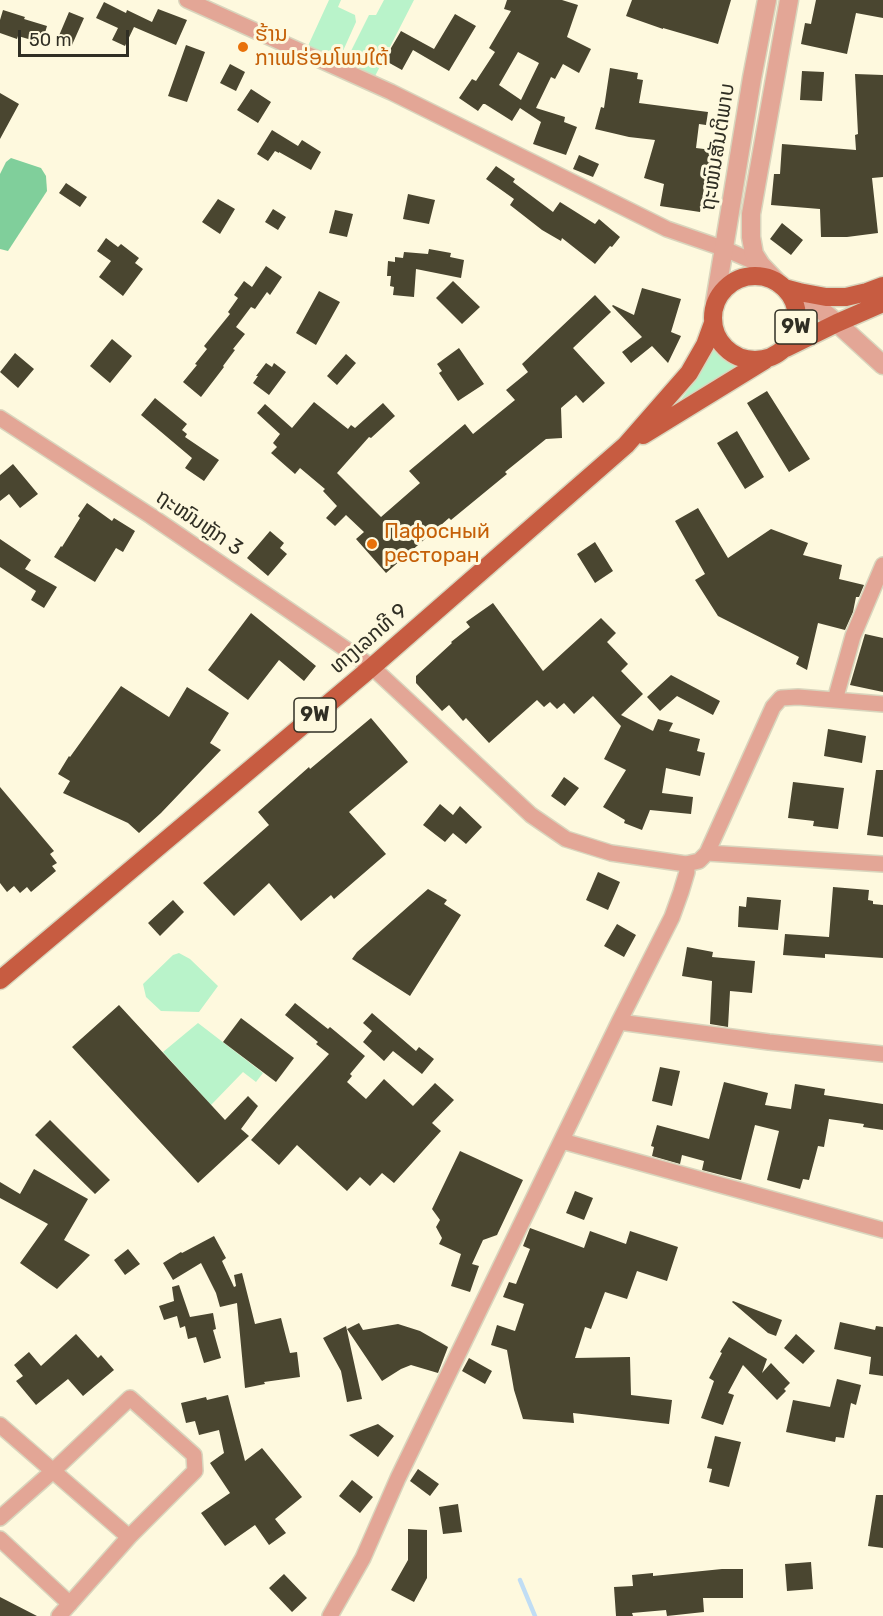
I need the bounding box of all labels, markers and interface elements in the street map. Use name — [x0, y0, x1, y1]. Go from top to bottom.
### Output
scale bar — [21, 18, 132, 56]
place label: ຮ້ານ ກາເຟຮ່ອມໂພນໃຕ້ — [255, 22, 388, 72]
text: 50 m — [29, 29, 72, 51]
marker: ຮ້ານ ກາເຟຮ່ອມໂພນໃຕ້ — [236, 40, 250, 54]
street label: ຖະໜົນສັນຕິພາບ — [695, 81, 741, 213]
road number: 9W — [775, 310, 817, 344]
street label: ຖະໜົນຫຼັກ 3 — [151, 485, 247, 561]
place label: Пафосный ресторан — [384, 519, 490, 569]
marker: Пафосный ресторан — [365, 537, 379, 551]
street label: ທາງເລກທີ 9 — [325, 598, 413, 680]
road number: 9W — [294, 698, 336, 732]

